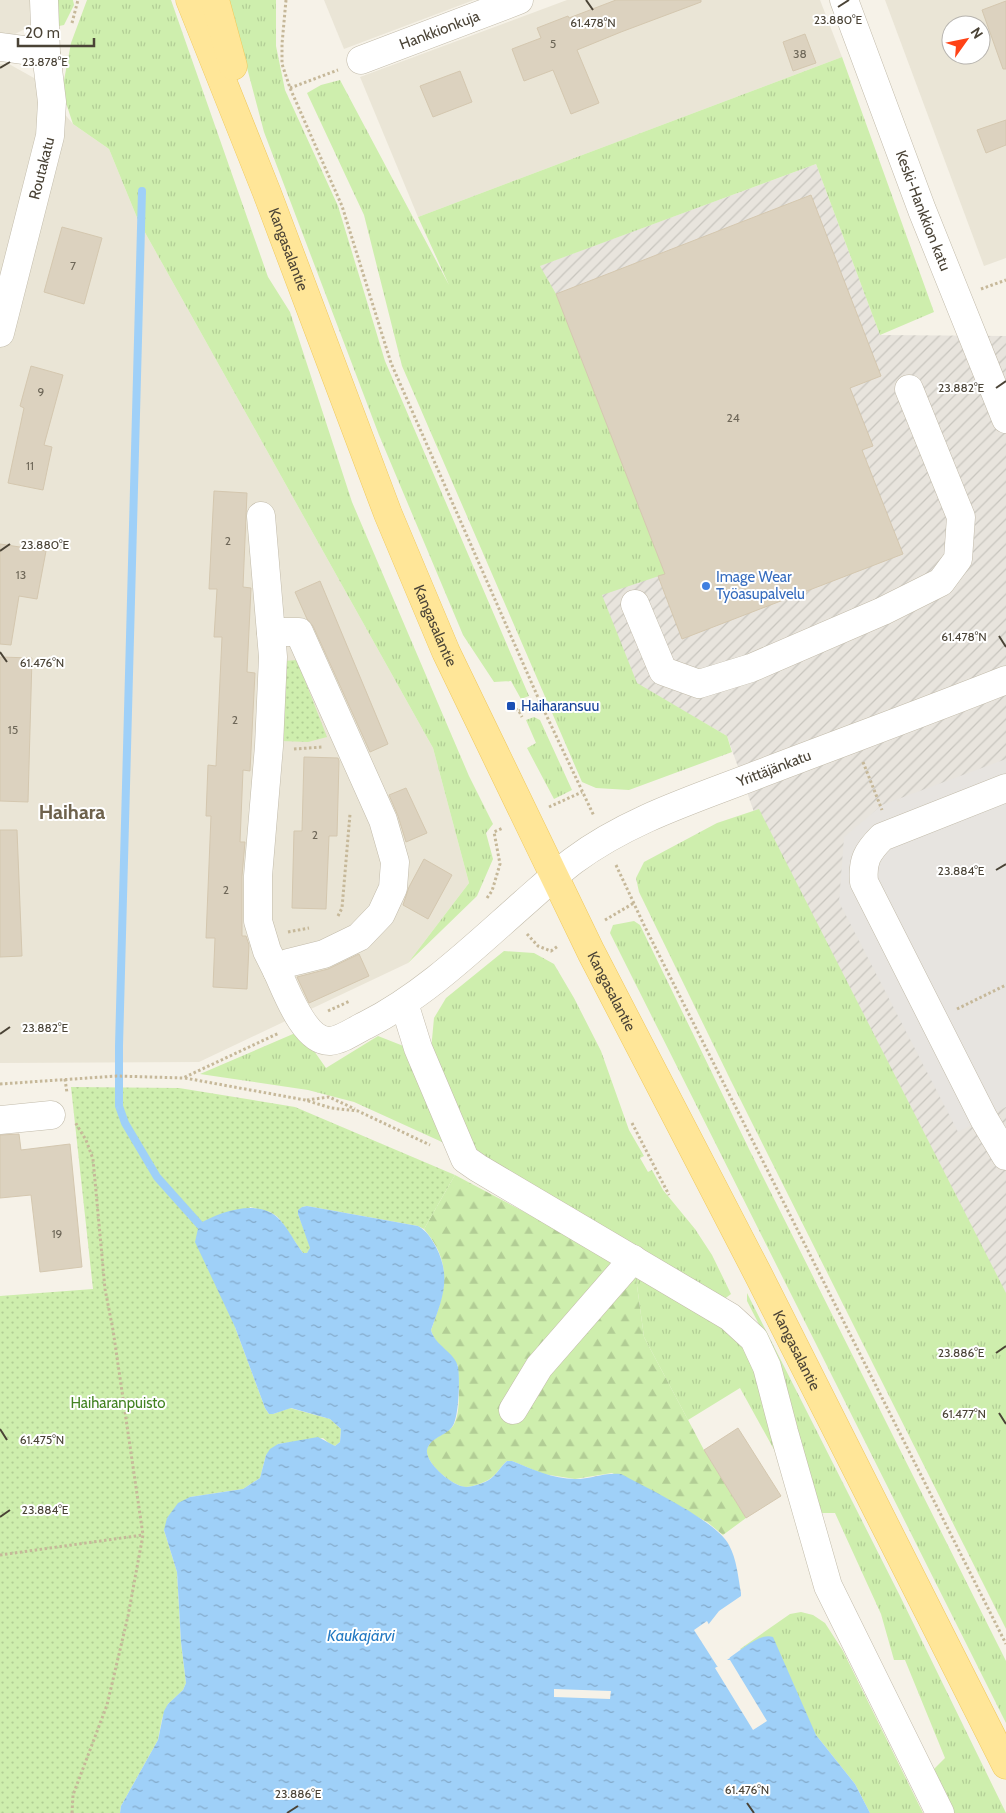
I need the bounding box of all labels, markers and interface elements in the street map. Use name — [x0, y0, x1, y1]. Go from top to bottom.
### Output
street label: Hankkionkuja — [397, 7, 483, 54]
text: 23.880°E — [814, 12, 863, 27]
scale bar — [18, 15, 94, 47]
text: 61.478°N — [570, 15, 616, 30]
north arrow — [941, 15, 991, 65]
text: 20 m — [25, 24, 60, 42]
text: N — [967, 24, 987, 42]
house number: 5 — [550, 36, 556, 51]
house number: 38 — [793, 46, 807, 61]
text: 23.878°E — [22, 54, 68, 69]
street label: Routakatu — [25, 135, 58, 201]
street label: Keski-Hankkion katu — [892, 148, 955, 273]
street label: Kangasalantie — [264, 205, 312, 294]
house number: 7 — [70, 258, 76, 273]
text: 23.882°E — [938, 380, 984, 395]
house number: 9 — [38, 384, 45, 399]
house number: 24 — [726, 410, 740, 425]
house number: 11 — [26, 458, 34, 473]
house number: 2 — [225, 533, 231, 548]
text: 23.880°E — [21, 537, 70, 552]
house number: 13 — [16, 567, 26, 582]
place label: Image Wear Työasupalvelu — [716, 568, 805, 603]
marker: Image Wear Työasupalvelu — [700, 580, 712, 592]
street label: Kangasalantie — [410, 582, 461, 670]
text: 61.478°N — [941, 629, 987, 644]
text: 61.476°N — [20, 655, 64, 670]
place label: Haiharansuu — [521, 697, 599, 715]
marker: Haiharansuu — [505, 700, 517, 712]
house number: 2 — [232, 712, 238, 727]
house number: 15 — [8, 722, 18, 737]
street label: Yrittäjänkatu — [733, 746, 814, 791]
district label: Haihara — [39, 800, 105, 824]
house number: 2 — [312, 827, 318, 842]
text: 23.884°E — [938, 863, 985, 878]
house number: 2 — [223, 882, 229, 897]
street label: Kangasalantie — [583, 948, 640, 1034]
text: 23.882°E — [22, 1020, 68, 1035]
house number: 19 — [52, 1226, 63, 1241]
street label: Kangasalantie — [769, 1307, 824, 1394]
text: 23.886°E — [938, 1345, 985, 1360]
park label: Haiharanpuisto — [70, 1394, 166, 1412]
text: 61.477°N — [942, 1406, 986, 1421]
text: 61.475°N — [20, 1432, 64, 1447]
text: 23.884°E — [22, 1502, 69, 1517]
water label: Kaukajärvi — [327, 1626, 396, 1645]
text: 61.476°N — [725, 1782, 769, 1797]
text: 23.886°E — [275, 1786, 322, 1801]

